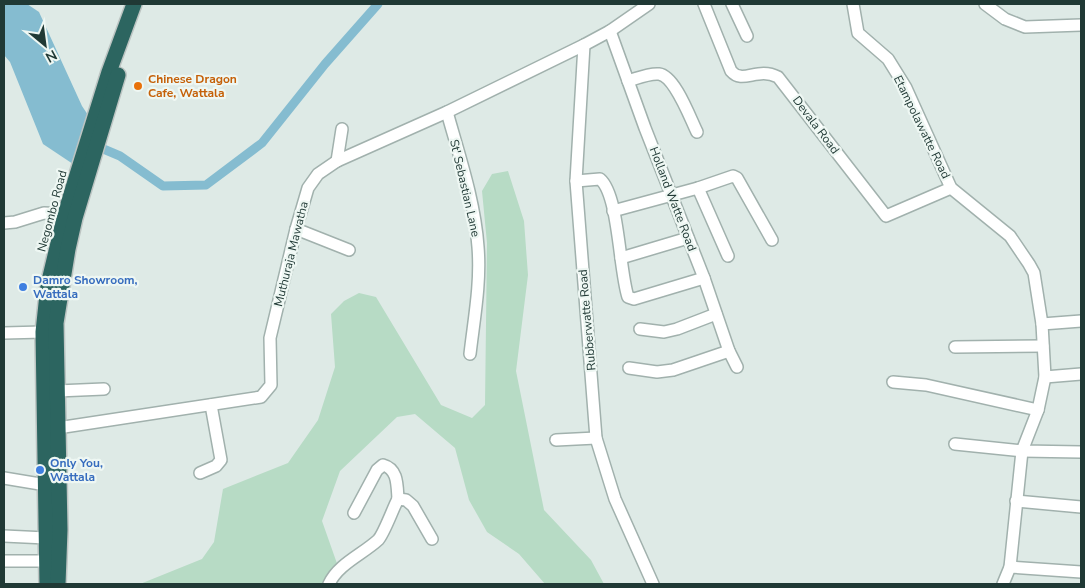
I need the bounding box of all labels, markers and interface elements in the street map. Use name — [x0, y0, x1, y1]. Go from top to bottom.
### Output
north arrow — [20, 20, 70, 70]
text: N — [42, 45, 60, 67]
place label: Chinese Dragon Cafe, Wattala — [148, 71, 237, 101]
street label: Etampolawatte Road — [890, 73, 954, 181]
marker: Chinese Dragon Cafe, Wattala — [132, 80, 144, 92]
street label: Devala Road — [789, 93, 843, 157]
street label: St' Sebastian Lane — [446, 138, 484, 238]
street label: Holland Watte Road — [646, 144, 700, 254]
street label: Negombo Road — [33, 168, 71, 254]
street label: Muthuraja Mawatha — [270, 200, 312, 308]
street label: Rubberwatte Road — [575, 269, 599, 371]
place label: Damro Showroom, Wattala — [33, 272, 138, 302]
marker: Damro Showroom, Wattala — [17, 281, 29, 293]
place label: Only You, Wattala — [50, 455, 103, 485]
marker: Only You, Wattala — [34, 464, 46, 476]

